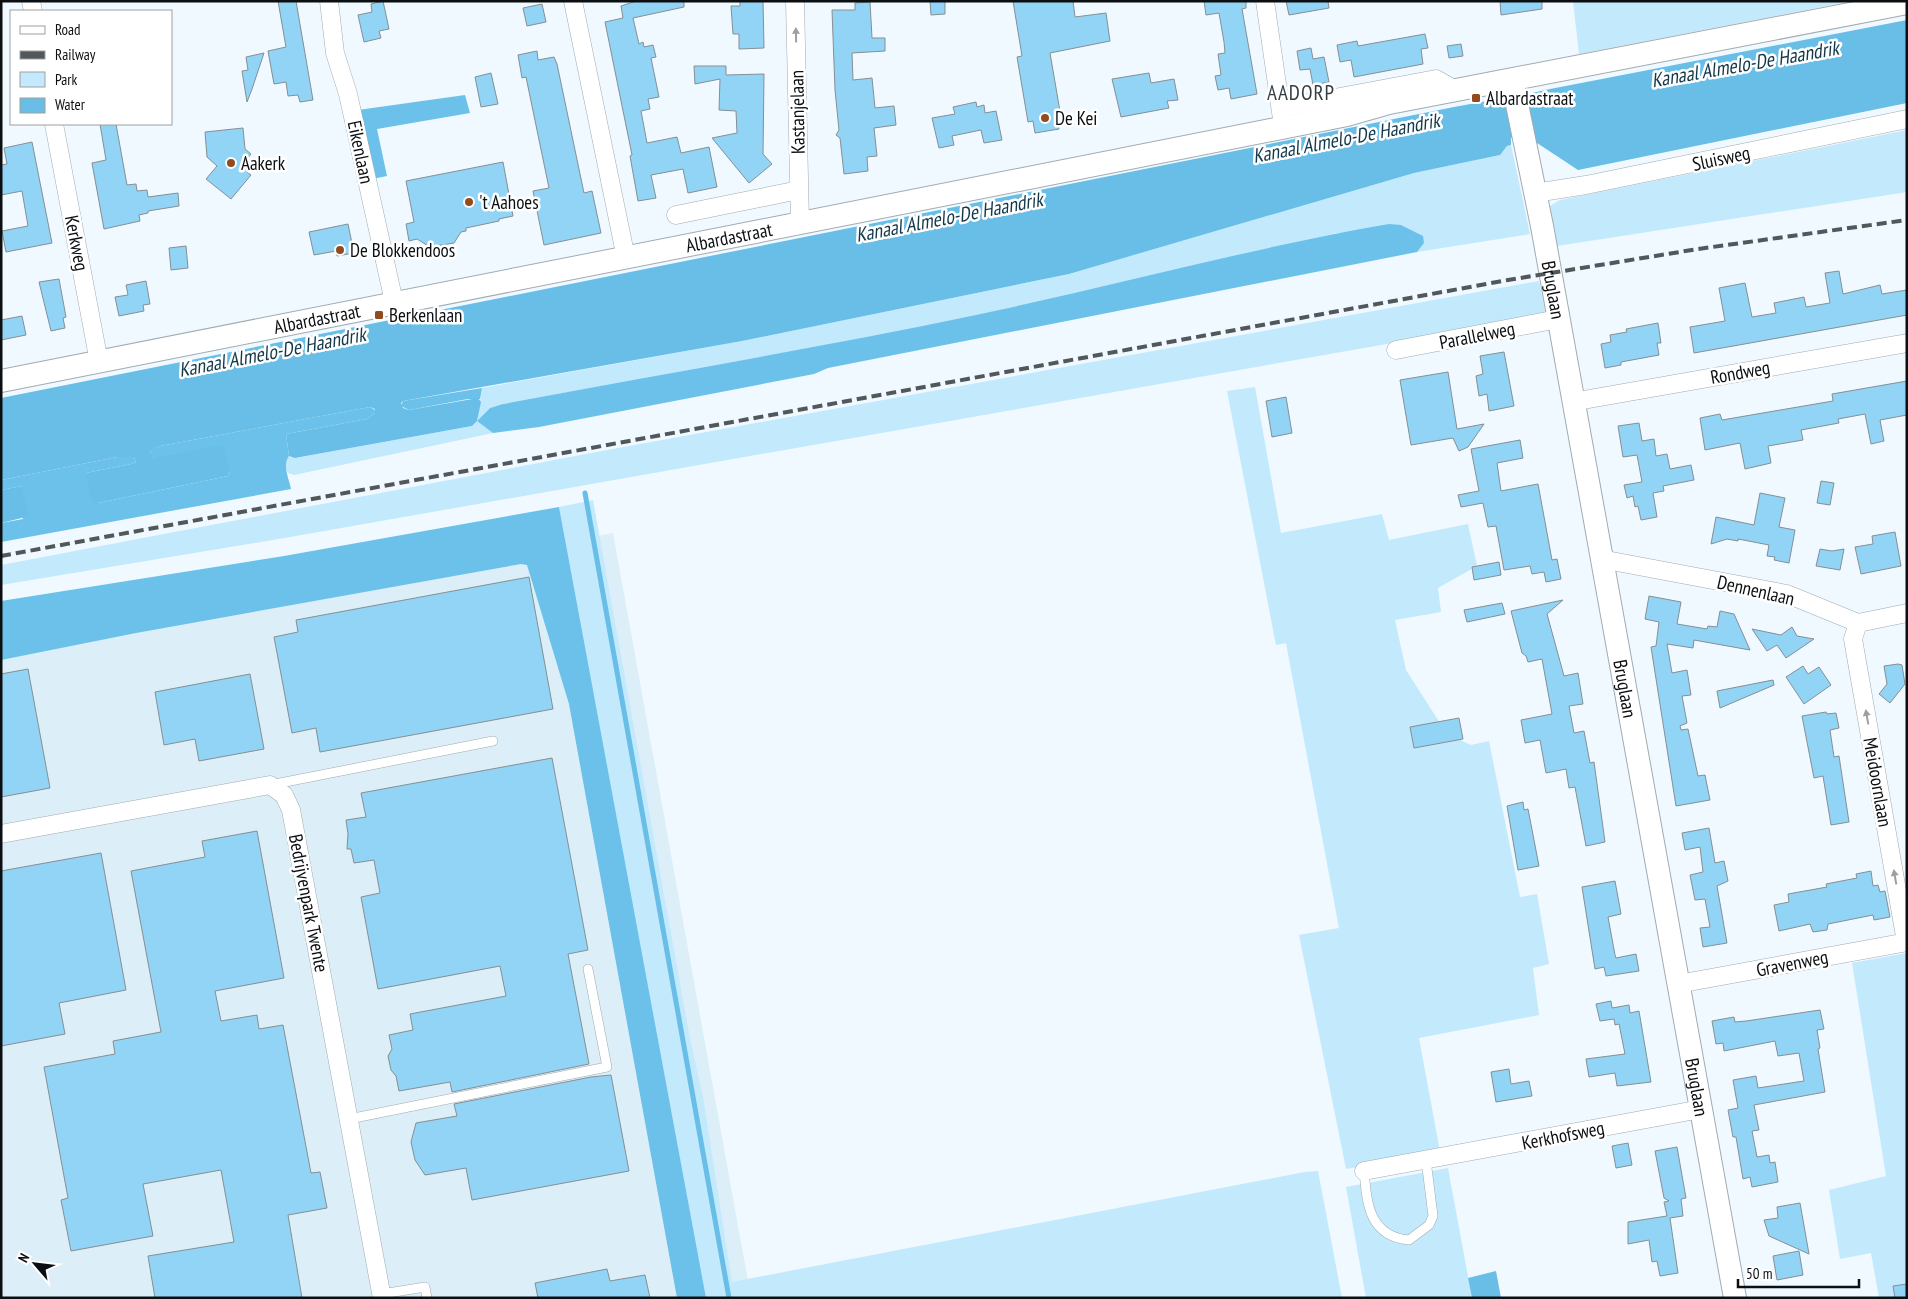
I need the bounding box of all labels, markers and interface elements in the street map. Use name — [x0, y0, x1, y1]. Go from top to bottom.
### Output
legend — [10, 10, 172, 125]
text: Road — [55, 20, 81, 39]
one-way arrow — [791, 26, 799, 42]
water label: Kanaal Almelo-De Haandrik — [1649, 34, 1843, 93]
text: Railway — [55, 45, 96, 64]
text: Park — [55, 70, 77, 89]
street label: Kastanjelaan — [784, 70, 810, 154]
district label: AADORP — [1267, 79, 1335, 106]
place label: Albardastraat — [1486, 86, 1574, 110]
marker: Albardastraat — [1470, 92, 1482, 104]
text: Water — [55, 95, 86, 114]
place label: De Kei — [1055, 106, 1097, 130]
water label: Kanaal Almelo-De Haandrik — [1250, 107, 1444, 169]
marker: De Kei — [1039, 112, 1051, 124]
street label: Eikenlaan — [343, 118, 379, 186]
street label: Sluisweg — [1690, 140, 1752, 176]
place label: Aakerk — [241, 151, 286, 175]
marker: Aakerk — [225, 157, 237, 169]
water label: Kanaal Almelo-De Haandrik — [853, 186, 1047, 248]
place label: 't Aahoes — [479, 190, 539, 214]
marker: 't Aahoes — [463, 196, 475, 208]
street label: Kerkweg — [60, 213, 94, 273]
street label: Albardastraat — [684, 217, 775, 257]
place label: De Blokkendoos — [350, 238, 455, 262]
marker: De Blokkendoos — [334, 244, 346, 256]
street label: Bruglaan — [1537, 259, 1571, 321]
street label: Albardastraat — [272, 298, 363, 339]
place label: Berkenlaan — [389, 303, 462, 327]
marker: Berkenlaan — [373, 309, 385, 321]
street label: Parallelweg — [1437, 316, 1517, 354]
water label: Kanaal Almelo-De Haandrik — [176, 321, 370, 383]
street label: Rondweg — [1708, 355, 1772, 389]
street label: Dennenlaan — [1715, 569, 1797, 611]
street label: Bruglaan — [1608, 658, 1642, 719]
one-way arrow — [1862, 708, 1870, 724]
street label: Meidoornlaan — [1858, 735, 1898, 829]
street label: Bedrijvenpark Twente — [284, 832, 334, 974]
one-way arrow — [1890, 868, 1898, 884]
street label: Gravenweg — [1754, 944, 1830, 982]
street label: Bruglaan — [1680, 1056, 1714, 1118]
street label: Kerkhofsweg — [1520, 1115, 1606, 1155]
north arrow — [10, 1239, 60, 1289]
text: N — [14, 1250, 33, 1265]
scale bar — [1738, 1256, 1859, 1288]
text: 50 m — [1746, 1264, 1772, 1283]

